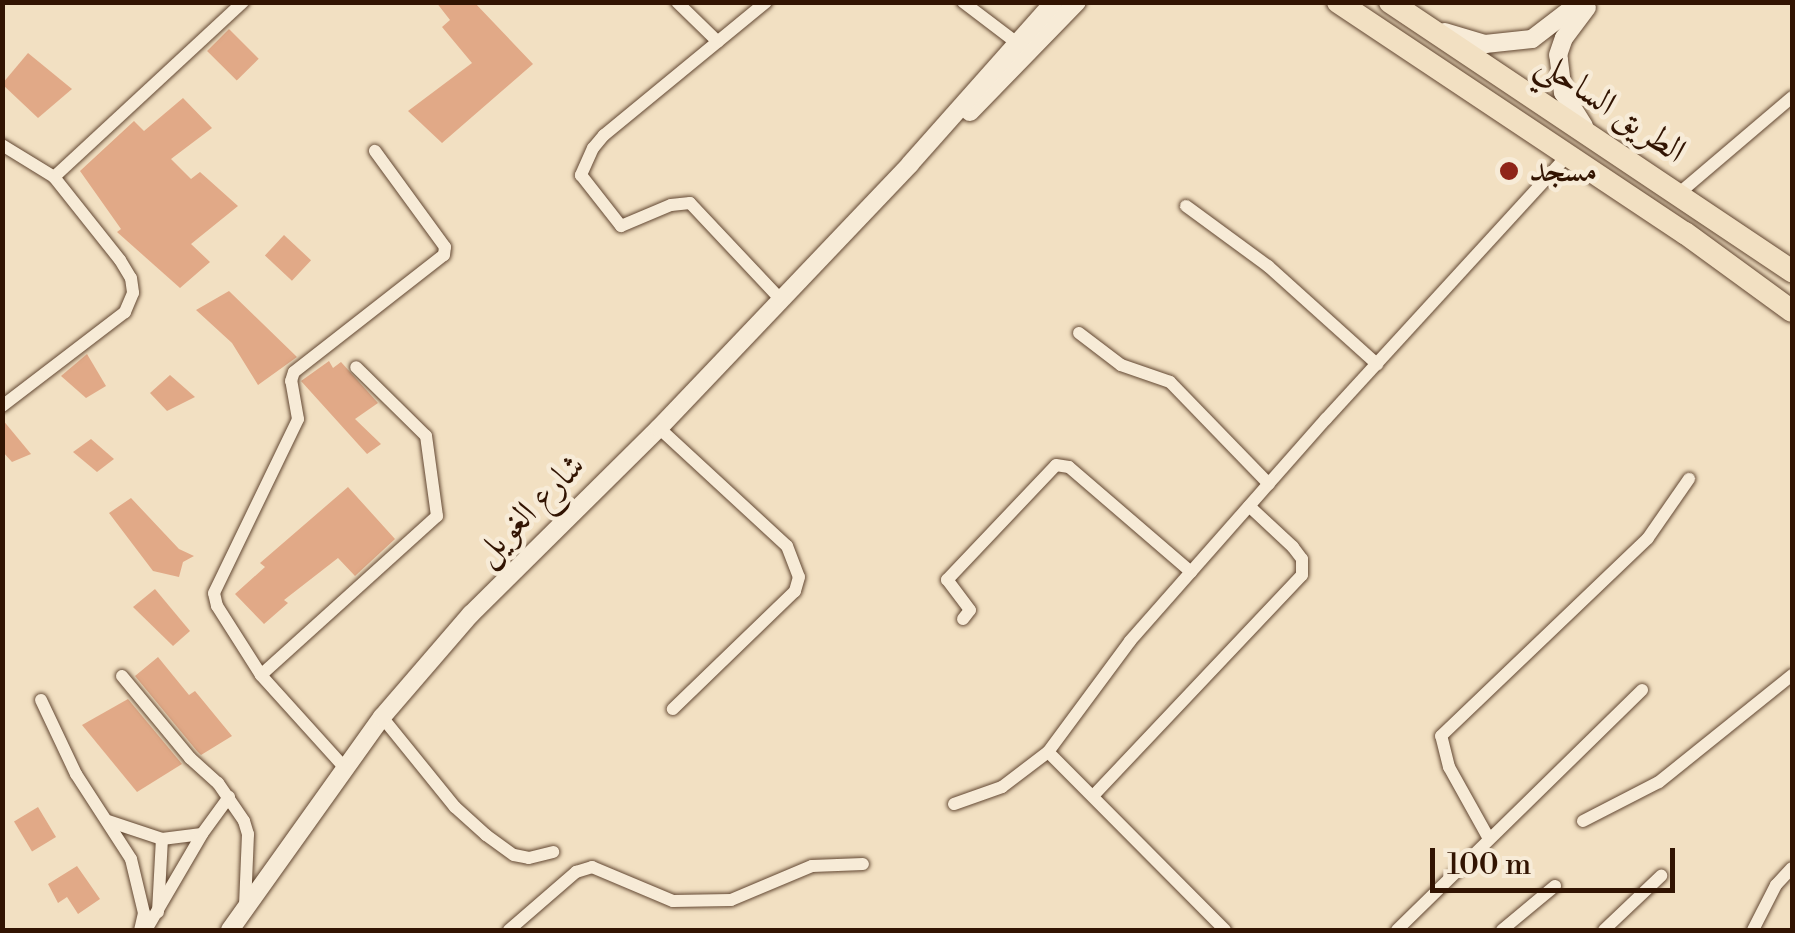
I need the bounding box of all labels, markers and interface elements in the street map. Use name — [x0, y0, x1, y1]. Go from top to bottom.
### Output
street label: الطريق الساحلي — [1529, 43, 1693, 173]
place label: مسجد — [1529, 150, 1598, 192]
marker: مسجد — [1498, 160, 1520, 182]
street label: شارع الغويل — [466, 446, 594, 574]
scale bar — [1435, 828, 1680, 890]
text: 100 m — [1447, 846, 1531, 884]

